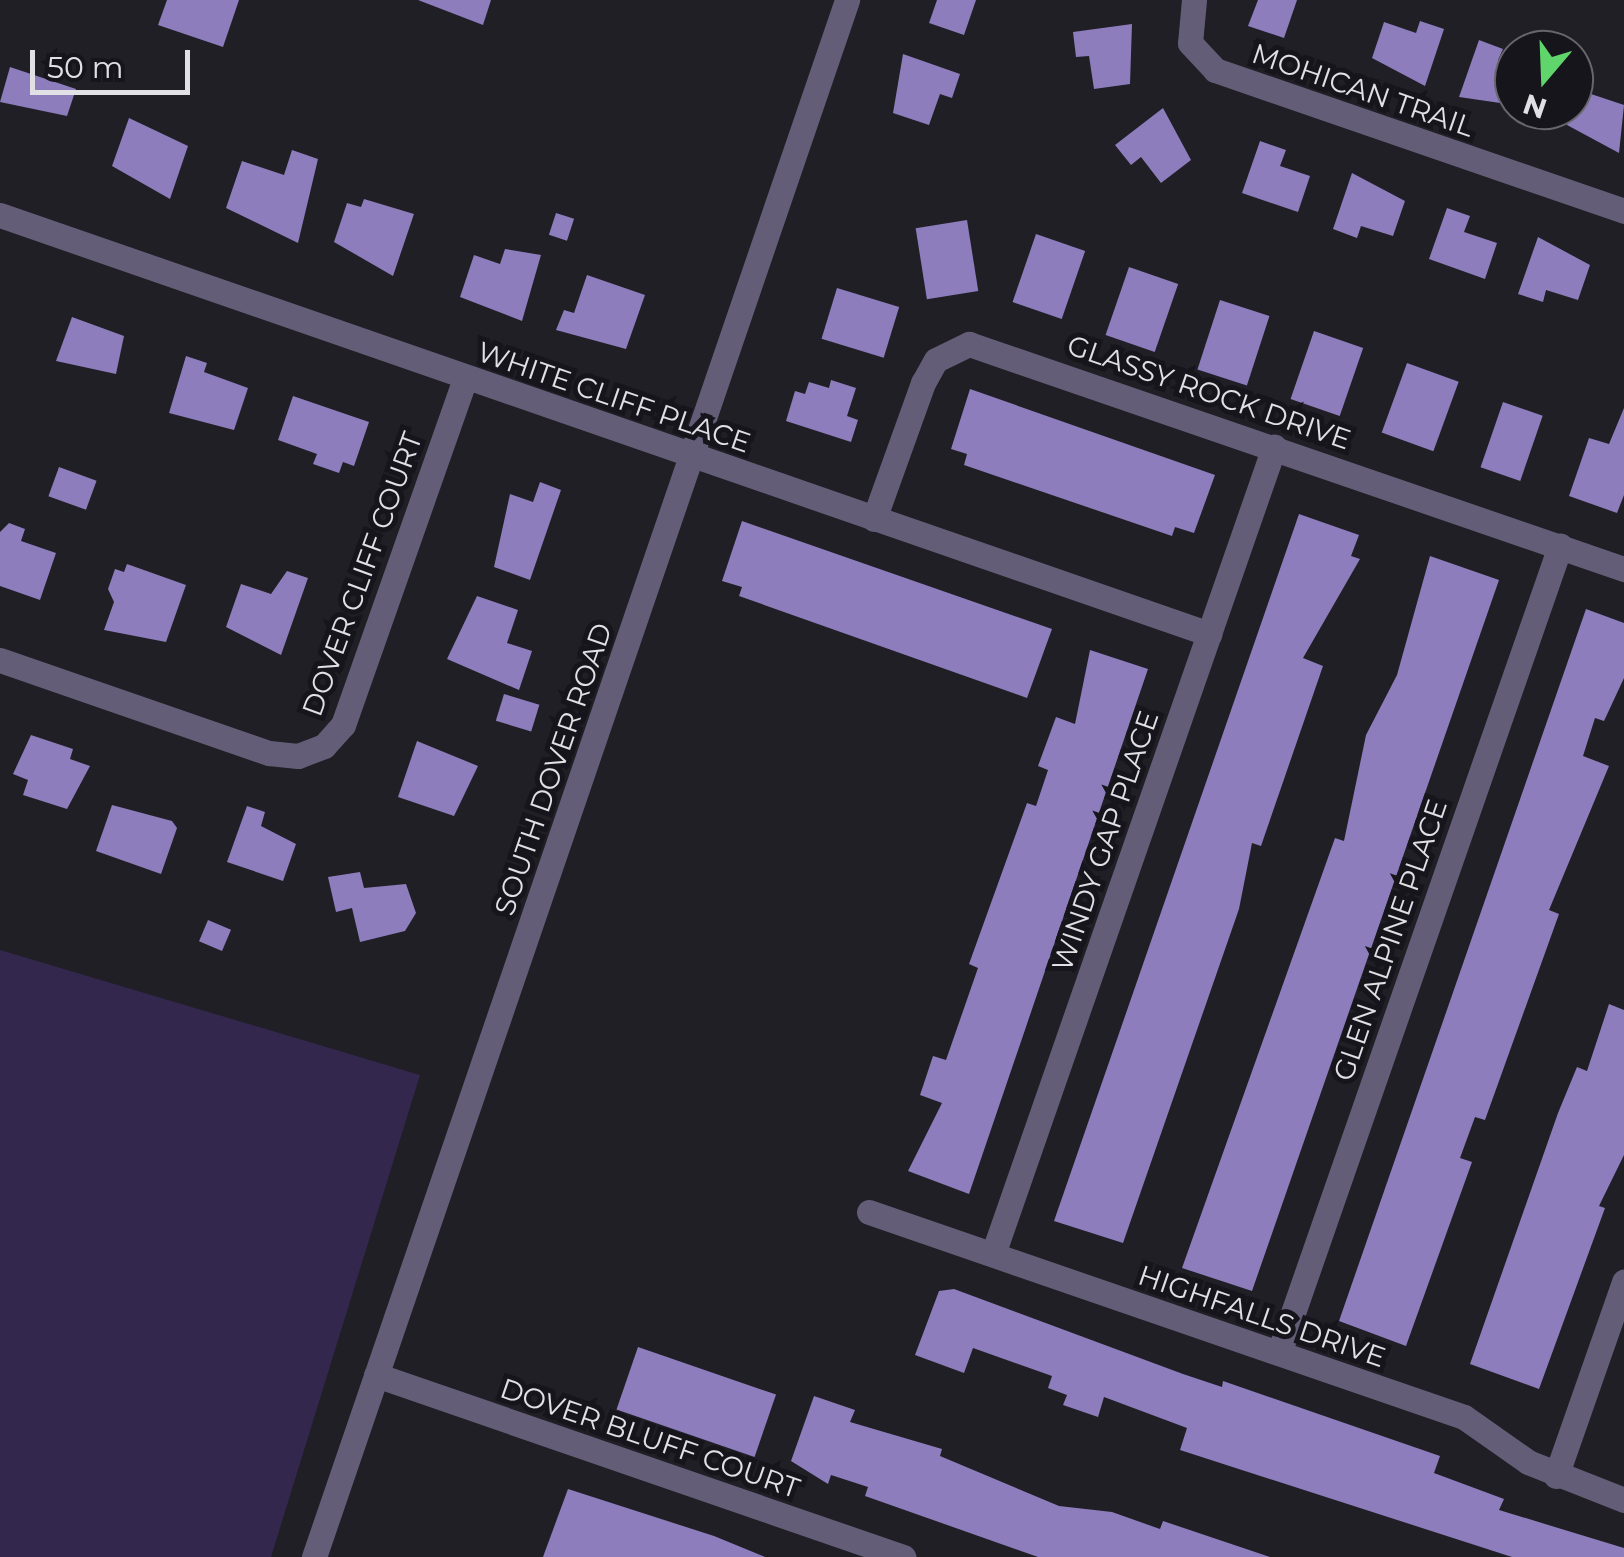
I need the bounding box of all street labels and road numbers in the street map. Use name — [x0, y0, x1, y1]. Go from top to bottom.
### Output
street label: MOHICAN TRAIL — [1248, 36, 1478, 144]
street label: GLASSY ROCK DRIVE — [1063, 328, 1355, 456]
street label: WHITE CLIFF PLACE — [473, 335, 755, 459]
street label: DOVER CLIFF COURT — [295, 427, 429, 721]
street label: SOUTH DOVER ROAD — [487, 618, 619, 920]
street label: WINDY GAP PLACE — [1045, 706, 1165, 976]
street label: GLEN ALPINE PLACE — [1326, 795, 1454, 1085]
street label: HIGHFALLS DRIVE — [1134, 1258, 1390, 1374]
street label: DOVER BLUFF COURT — [496, 1371, 804, 1505]

